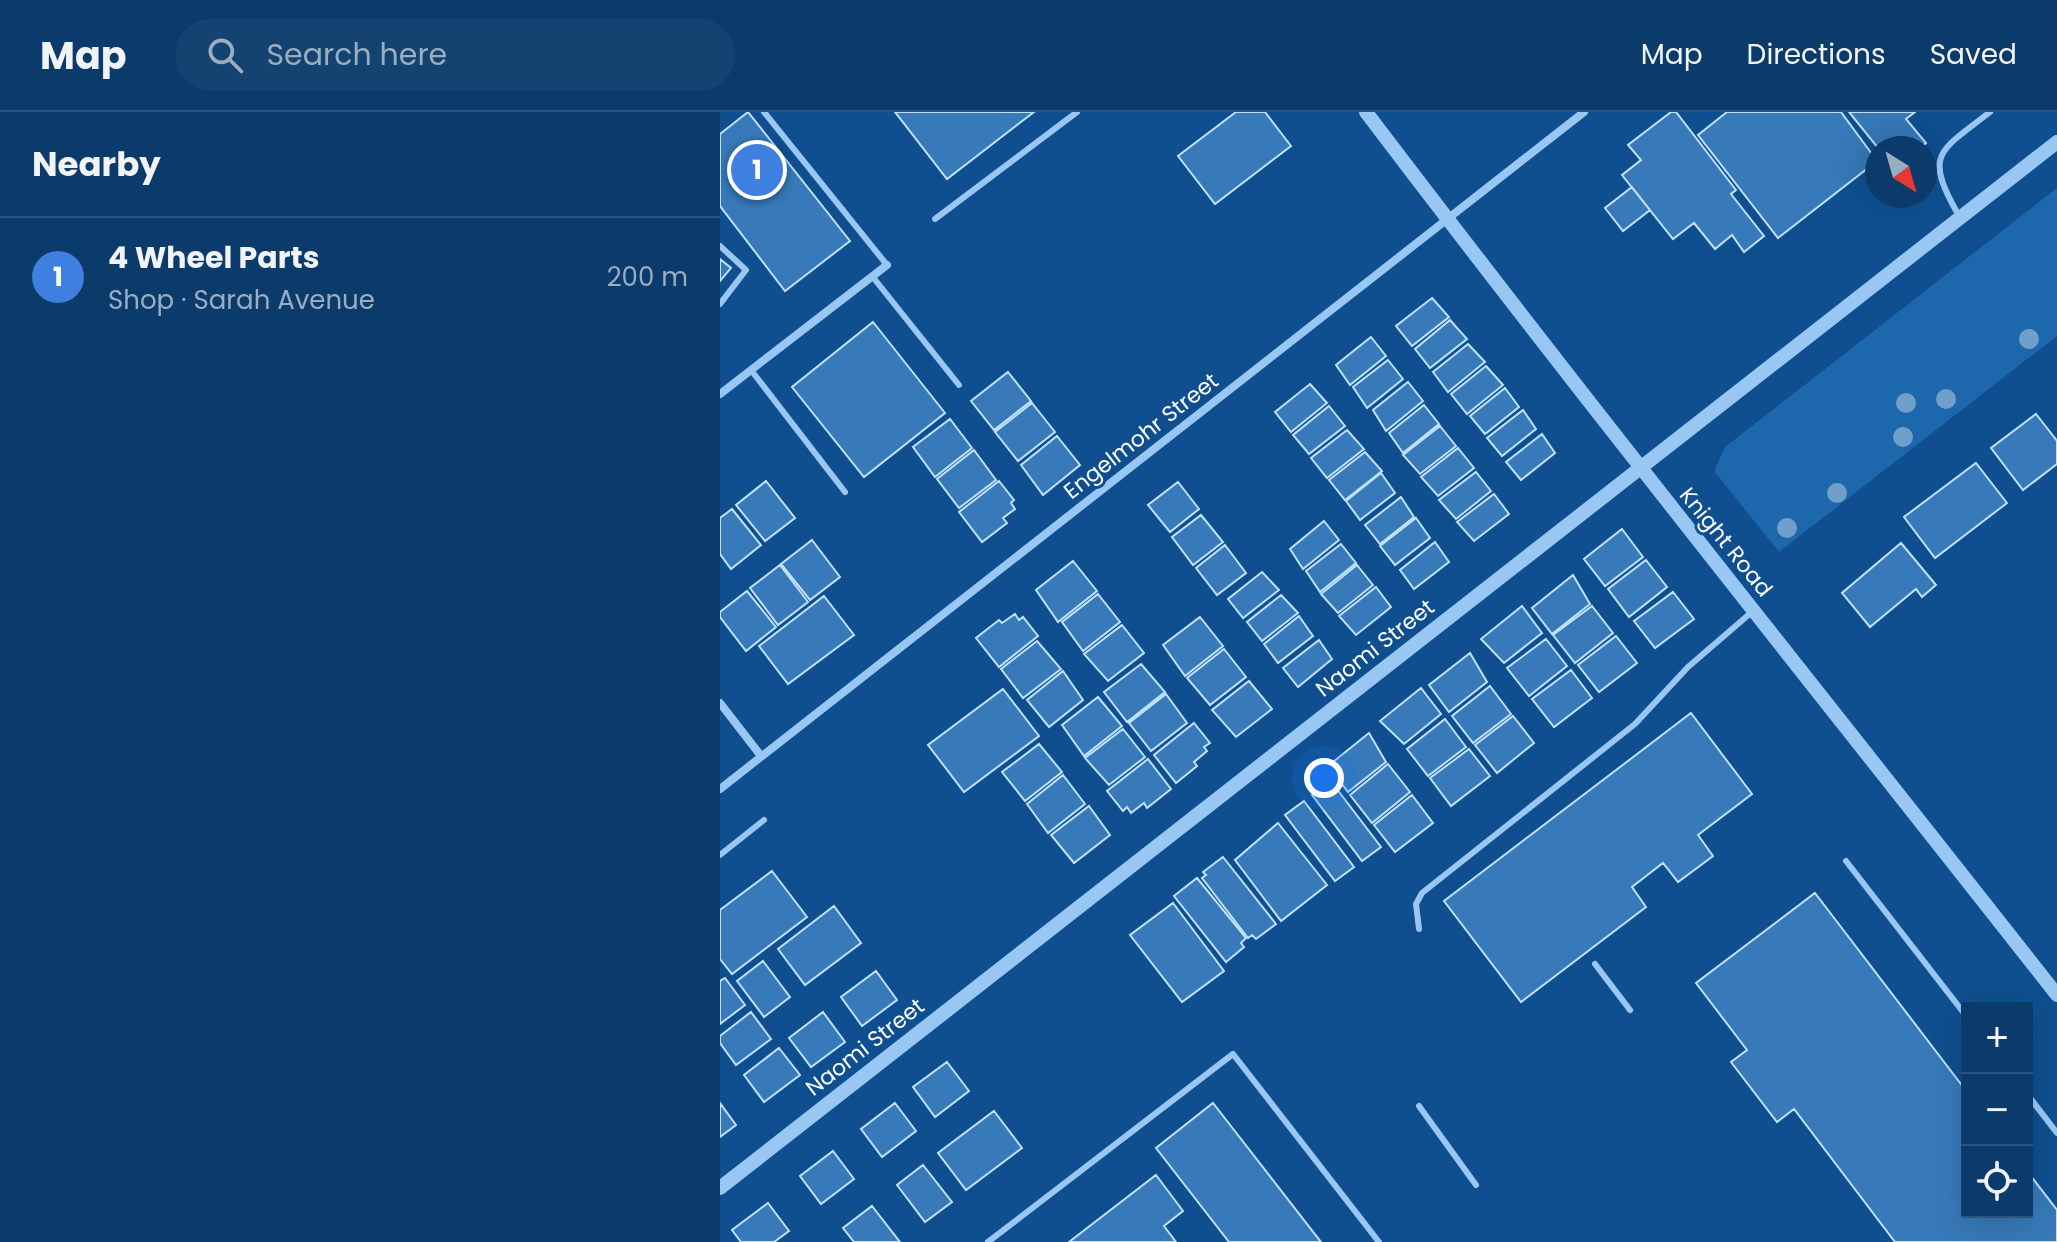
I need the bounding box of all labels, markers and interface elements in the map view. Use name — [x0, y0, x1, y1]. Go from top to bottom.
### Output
search box — [175, 19, 735, 91]
text: Map — [40, 29, 127, 82]
icon: search — [203, 33, 247, 77]
text: Search here — [267, 33, 447, 76]
text: Map — [1641, 35, 1703, 74]
text: Directions — [1747, 35, 1886, 74]
text: Saved — [1930, 35, 2017, 74]
north arrow — [1865, 136, 1937, 208]
text: Nearby — [32, 140, 161, 188]
pin: 1 — [731, 140, 783, 200]
text: 4 Wheel Parts — [108, 236, 319, 279]
text: 1 — [53, 259, 63, 295]
text: 200 m — [607, 259, 688, 295]
text: Shop · Sarah Avenue — [108, 282, 375, 318]
street label: Engelmohr Street — [1057, 366, 1225, 506]
street label: Knight Road — [1672, 481, 1780, 603]
street label: Naomi Street — [1309, 592, 1441, 704]
your location — [1304, 758, 1344, 798]
street label: Naomi Street — [799, 991, 931, 1103]
map controls — [1961, 1002, 2033, 1218]
button: + — [1961, 1002, 2033, 1074]
button: − — [1961, 1074, 2033, 1146]
button: locate — [1961, 1146, 2033, 1218]

